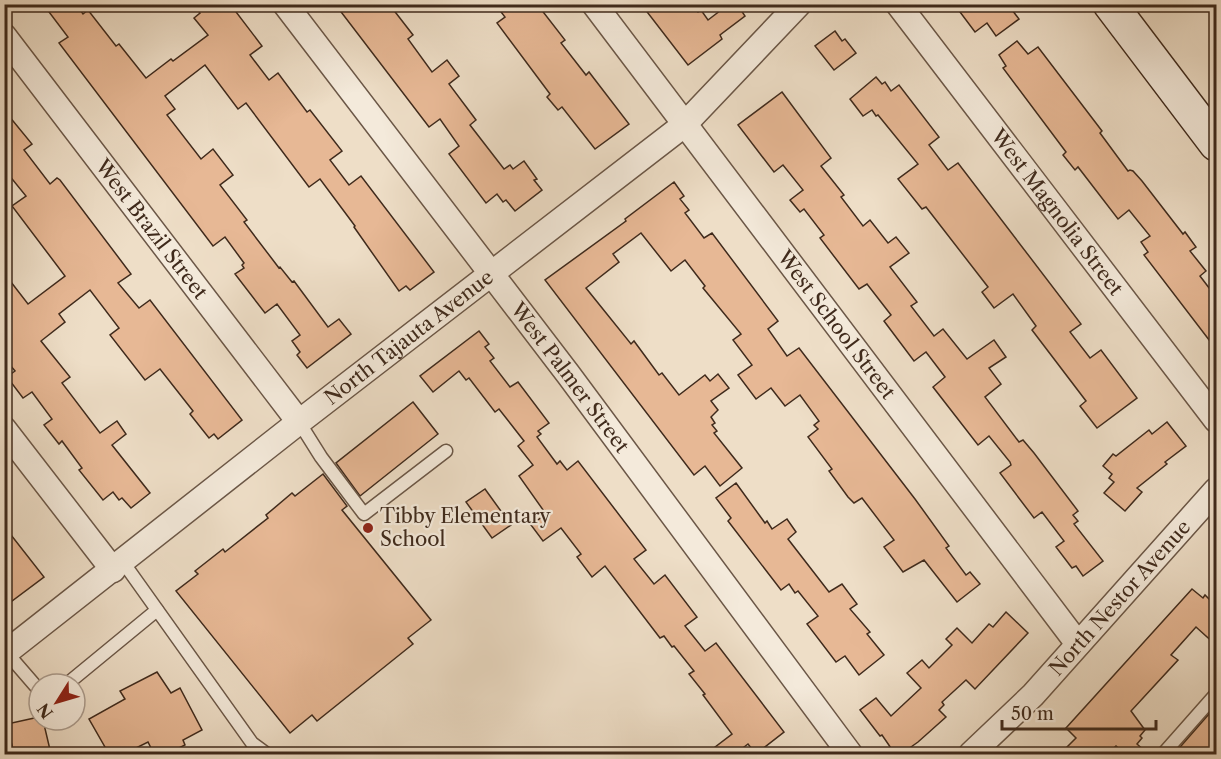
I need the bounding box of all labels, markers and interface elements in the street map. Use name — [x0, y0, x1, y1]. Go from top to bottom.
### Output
street label: West Magnolia Street — [985, 124, 1128, 300]
street label: West Brazil Street — [90, 154, 213, 304]
street label: West School Street — [772, 245, 900, 404]
street label: North Tajauta Avenue — [320, 265, 498, 410]
street label: West Palmer Street — [505, 297, 634, 457]
place label: Tibby Elementary School — [380, 504, 552, 551]
street label: North Nestor Avenue — [1044, 515, 1196, 681]
marker: Tibby Elementary School — [361, 521, 375, 535]
north arrow — [27, 672, 87, 732]
scale bar — [1002, 693, 1156, 731]
text: N — [33, 699, 57, 723]
text: 50 m — [1011, 703, 1054, 725]

